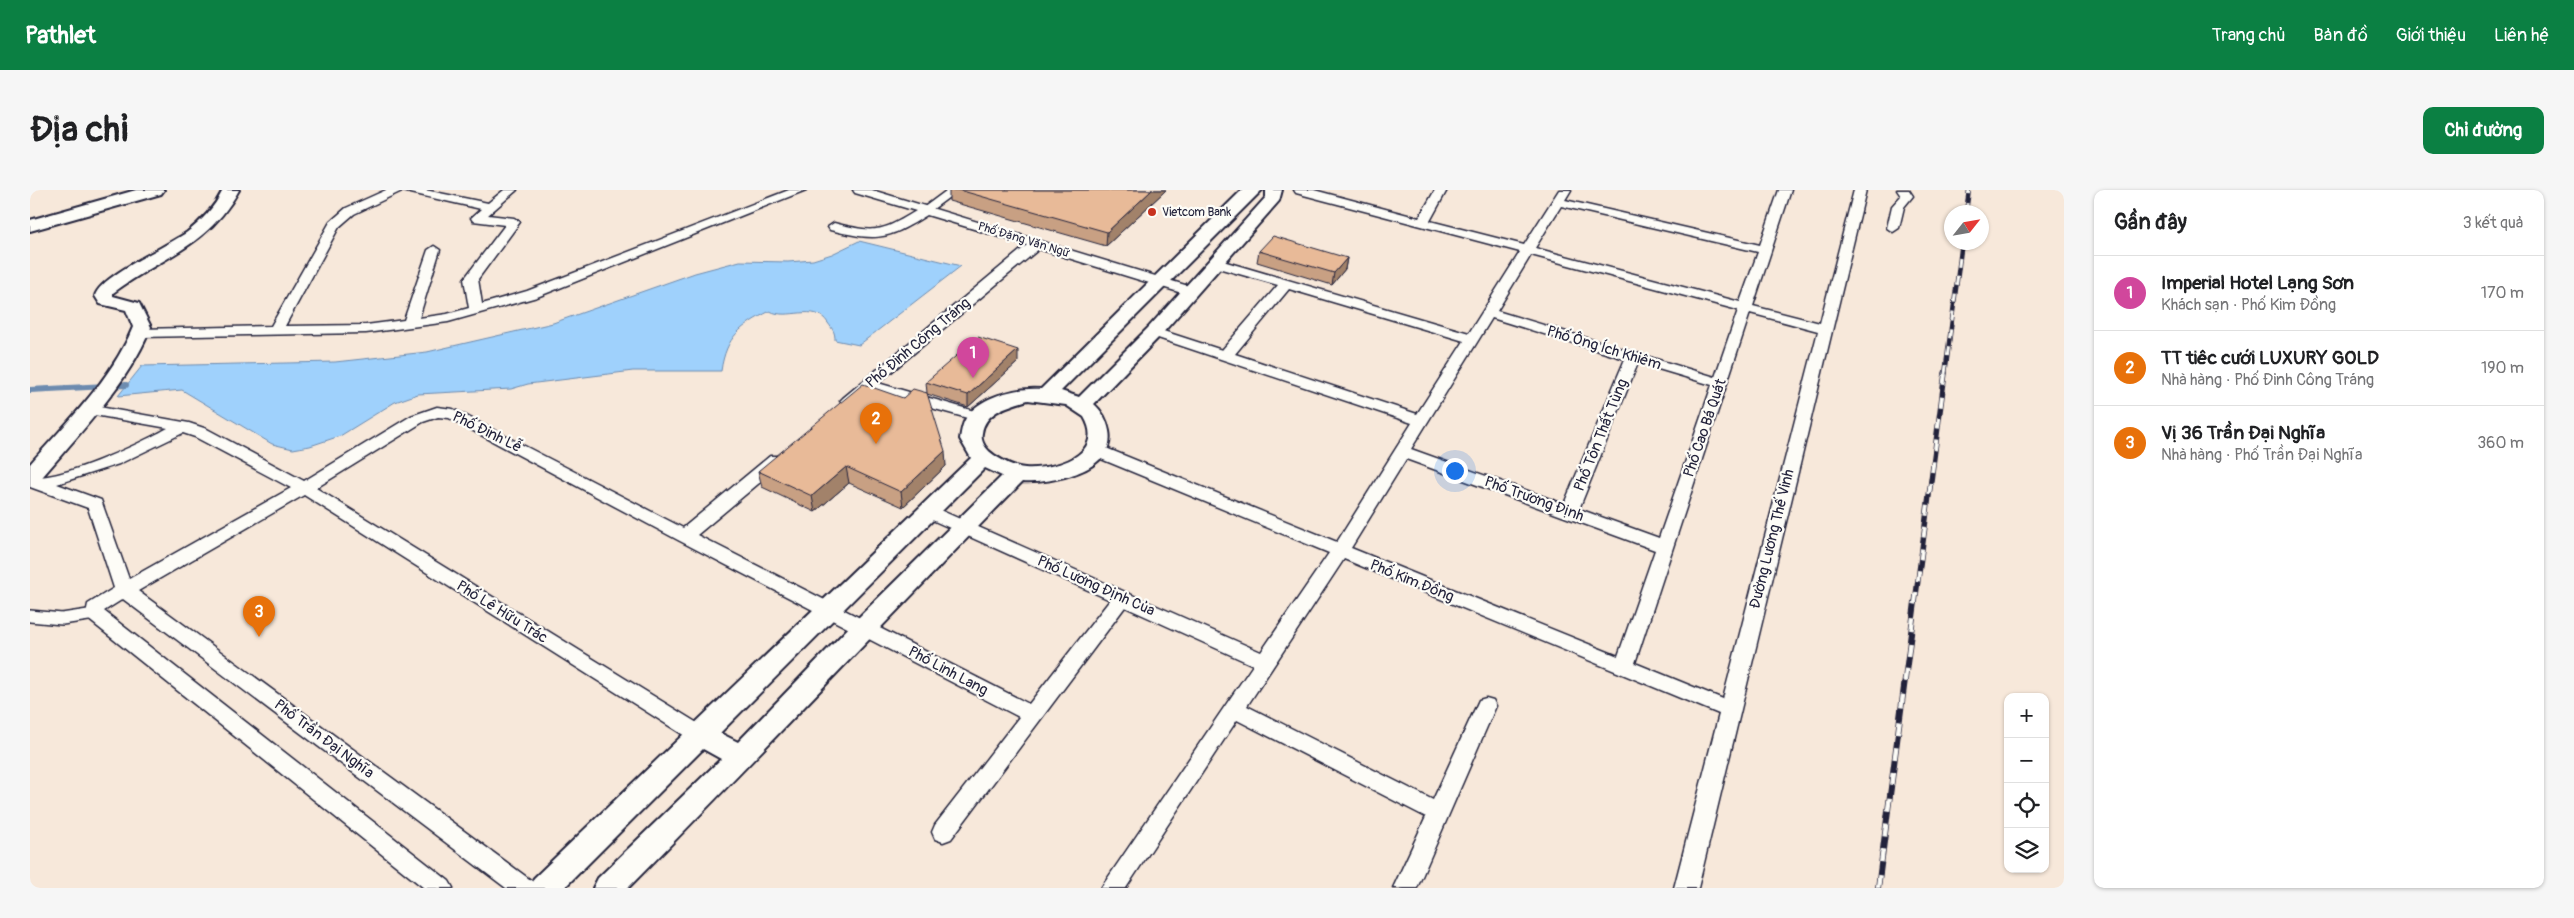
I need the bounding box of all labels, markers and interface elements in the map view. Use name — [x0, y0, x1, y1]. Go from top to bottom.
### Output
text: Pathlet — [25, 21, 96, 50]
text: Trang chủ — [2212, 24, 2286, 47]
text: Bản đồ — [2314, 24, 2368, 47]
text: Giới thiệu — [2396, 24, 2466, 47]
text: Liên hệ — [2494, 24, 2549, 47]
button: Chỉ đường — [2423, 107, 2544, 154]
text: Địa chỉ — [30, 108, 129, 152]
place label: Vietcom Bank — [1162, 205, 1231, 220]
north arrow — [1944, 205, 1989, 250]
marker: Vietcom Bank — [1146, 206, 1158, 218]
text: Gần đây — [2114, 209, 2187, 236]
text: 3 kết quả — [2463, 213, 2524, 233]
street label: Phố Đặng Văn Ngữ — [976, 218, 1072, 261]
text: Imperial Hotel Lạng Sơn — [2161, 271, 2354, 295]
text: 1 — [2127, 283, 2133, 303]
text: 170 m — [2481, 283, 2524, 303]
street label: Phố Đinh Công Tráng — [862, 294, 974, 392]
text: Khách sạn · Phố Kim Đồng — [2161, 295, 2336, 315]
street label: Phố Ông Ích Khiêm — [1545, 322, 1663, 374]
pin: 1 — [957, 337, 989, 378]
text: TT tiêc cưới LUXURY GOLD — [2161, 346, 2379, 370]
text: 2 — [2126, 358, 2134, 378]
text: 190 m — [2481, 358, 2524, 378]
text: Nhà hàng · Phố Đinh Công Tráng — [2161, 370, 2374, 390]
street label: Phố Cao Bá Quát — [1679, 375, 1731, 480]
street label: Phố Tôn Thất Tùng — [1570, 376, 1632, 494]
pin: 2 — [860, 403, 892, 444]
street label: Phố Đinh Lễ — [449, 407, 525, 457]
text: Vị 36 Trần Đại Nghĩa — [2161, 421, 2325, 445]
text: 3 — [2126, 433, 2134, 453]
text: 360 m — [2477, 433, 2524, 453]
text: Nhà hàng · Phố Trần Đại Nghĩa — [2161, 445, 2362, 465]
your location — [1442, 458, 1468, 484]
street label: Đường Lương Thế Vinh — [1745, 467, 1799, 611]
street label: Phố Trương Định — [1482, 472, 1586, 526]
street label: Phố Lương Định Của — [1034, 552, 1158, 620]
street label: Phố Kim Đồng — [1367, 556, 1457, 606]
street label: Phố Lê Hữu Trác — [453, 576, 551, 648]
pin: 3 — [243, 596, 275, 637]
street label: Phố Linh Lang — [905, 642, 991, 700]
map controls — [2004, 693, 2049, 873]
button: + — [2004, 693, 2049, 738]
street label: Phố Trần Đại Nghĩa — [270, 694, 378, 783]
button: − — [2004, 738, 2049, 783]
button: locate — [2004, 783, 2049, 828]
button: layers — [2004, 828, 2049, 873]

